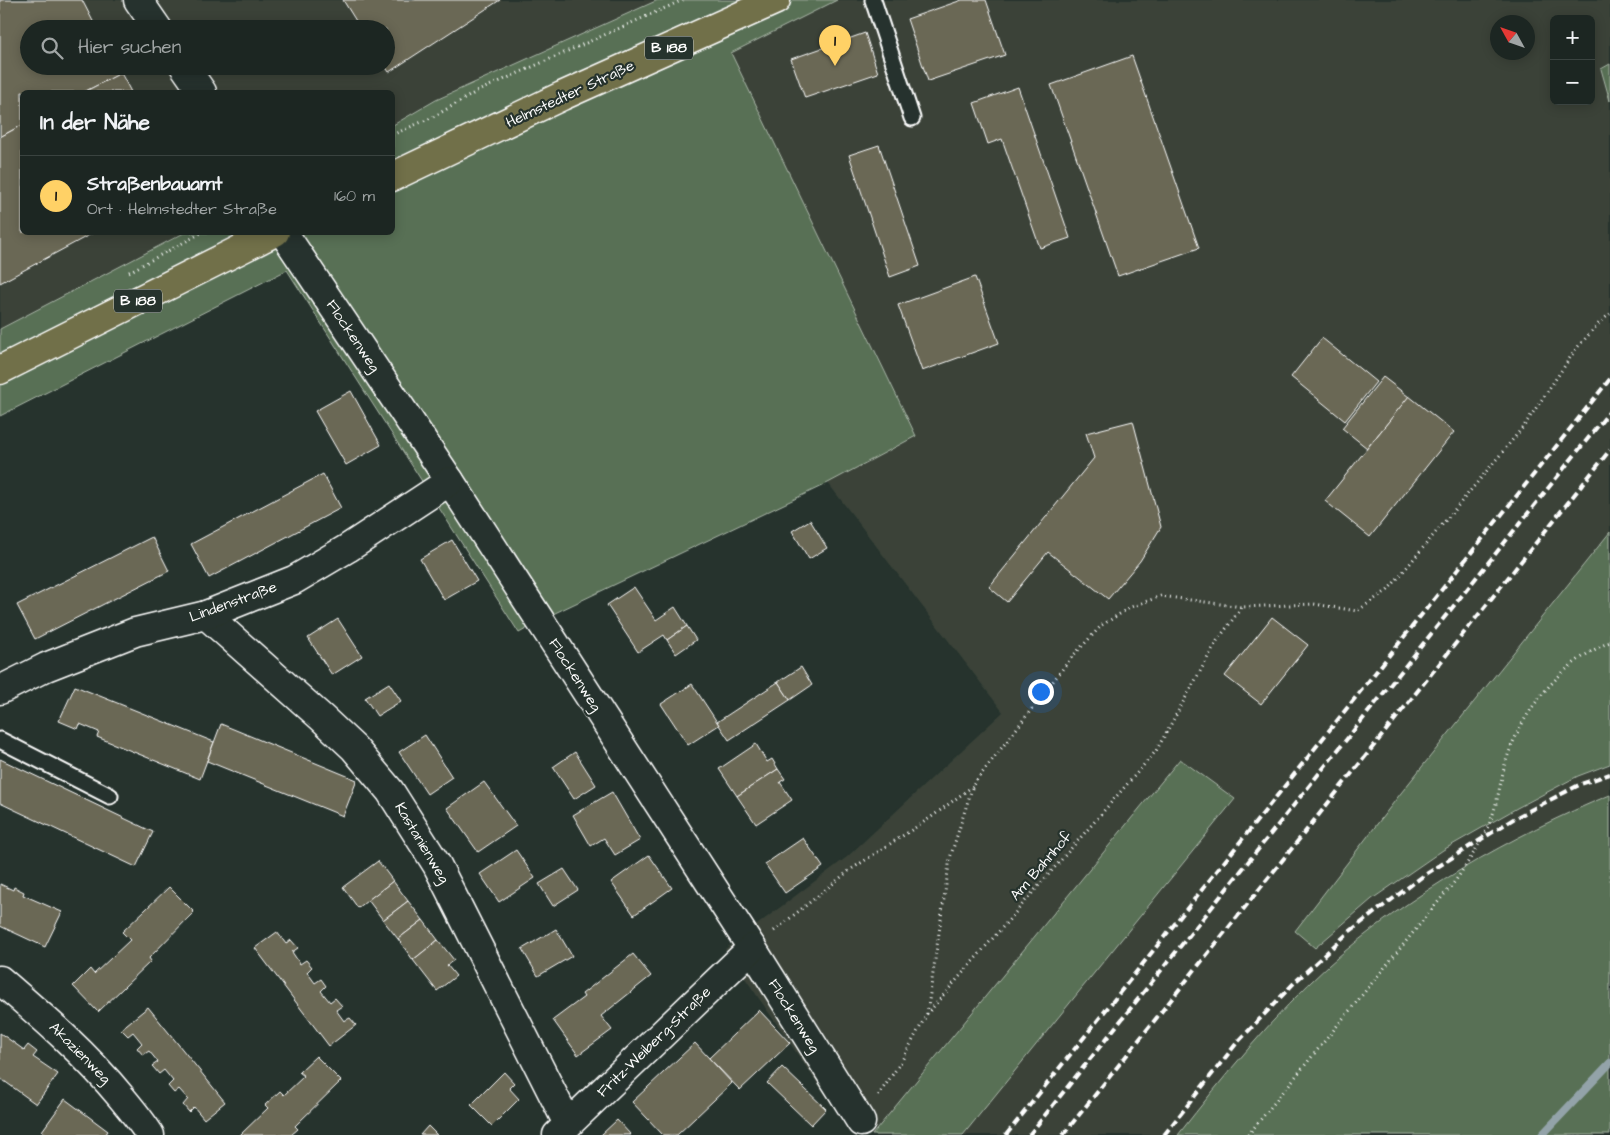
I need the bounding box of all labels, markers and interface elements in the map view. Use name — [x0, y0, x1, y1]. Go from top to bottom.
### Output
north arrow — [1490, 15, 1535, 60]
map controls — [1550, 15, 1595, 105]
button: + — [1550, 15, 1595, 60]
search box — [20, 20, 395, 75]
pin: 1 — [819, 25, 851, 66]
icon: search — [38, 34, 66, 62]
text: Hier suchen — [78, 34, 181, 61]
road number: B 188 — [645, 36, 693, 59]
street label: Helmstedter Straße — [502, 55, 638, 133]
button: − — [1550, 60, 1595, 105]
text: In der Nähe — [40, 108, 150, 137]
text: Straßenbauamt — [87, 171, 222, 198]
text: 1 — [55, 185, 57, 207]
text: 160 m — [334, 185, 375, 207]
text: Ort · Helmstedter Straße — [87, 198, 277, 220]
road number: B 188 — [114, 290, 162, 312]
street label: Flockenweg — [320, 296, 385, 377]
street label: Lindenstraße — [186, 576, 280, 628]
street label: Flockenweg — [543, 634, 607, 716]
your location — [1028, 679, 1054, 705]
street label: Kastanienweg — [389, 798, 455, 888]
street label: Am Bahnhof — [1005, 827, 1077, 905]
street label: Flockenweg — [762, 975, 825, 1058]
street label: Fritz-Weiberg-Straße — [592, 982, 716, 1103]
street label: Akazienweg — [44, 1017, 116, 1090]

